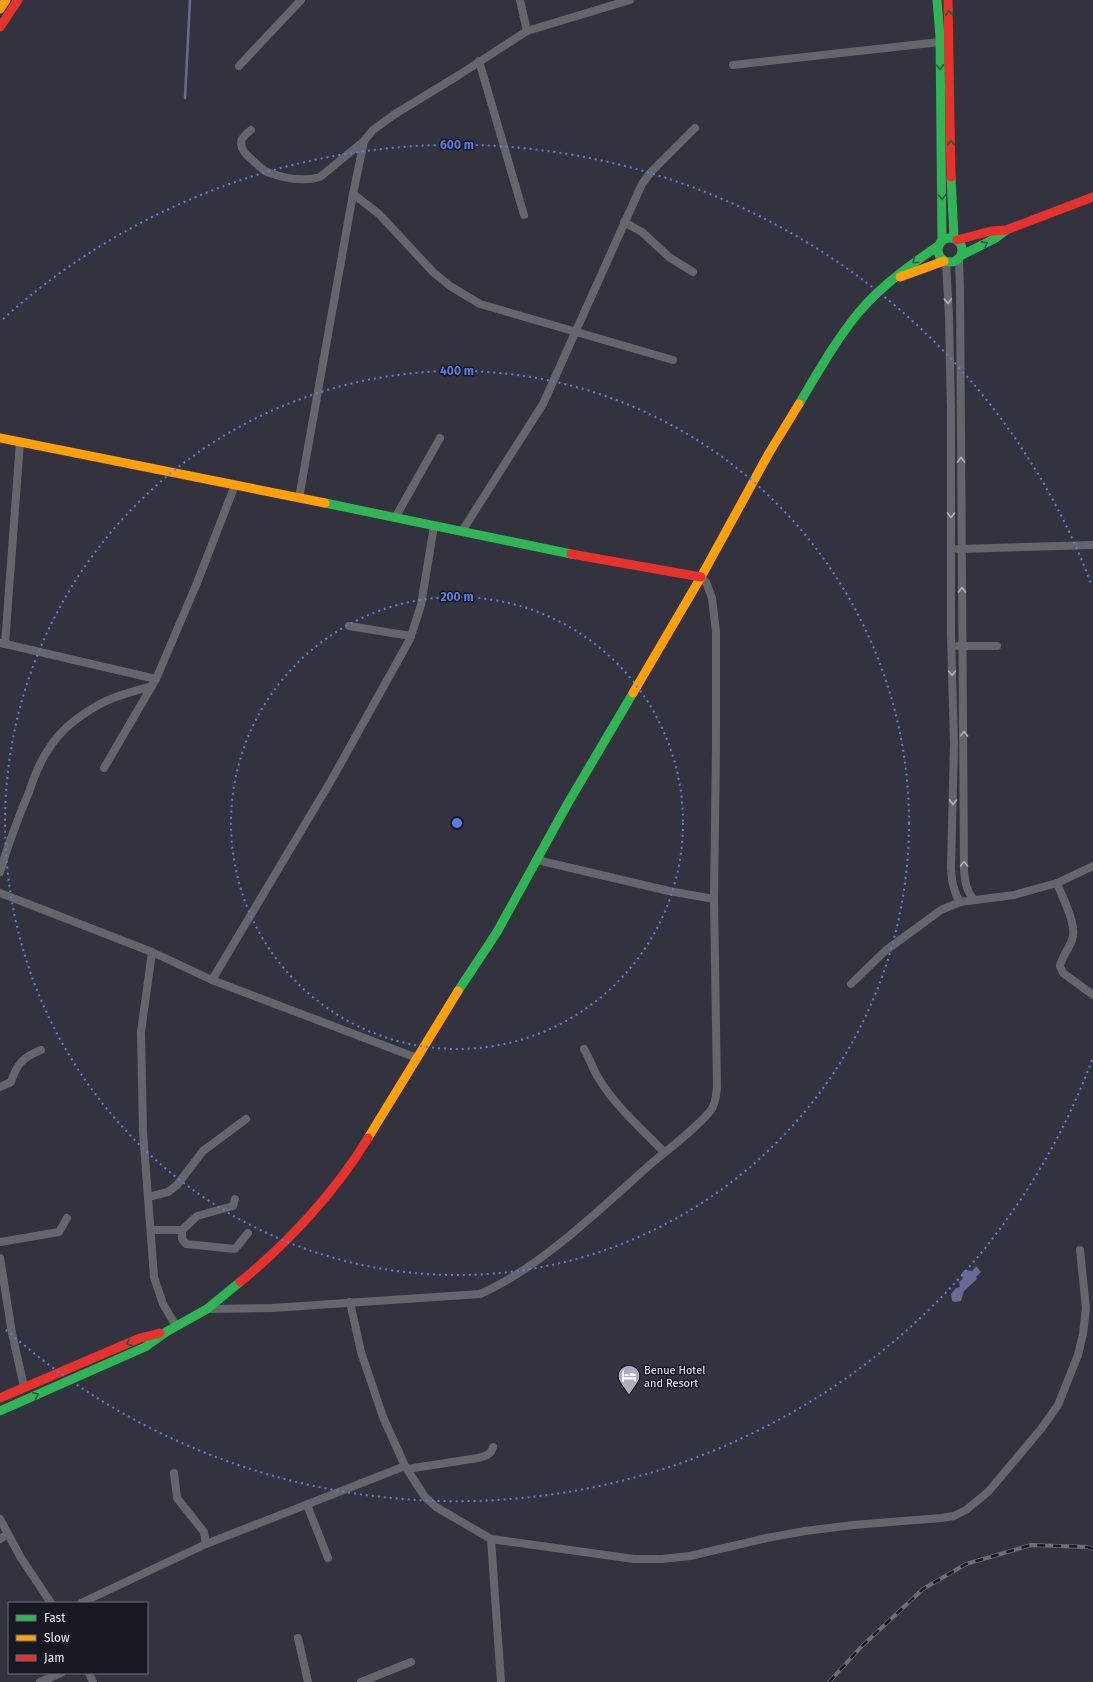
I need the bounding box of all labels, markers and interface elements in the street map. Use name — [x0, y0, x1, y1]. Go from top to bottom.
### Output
one-way arrow — [944, 10, 953, 16]
one-way arrow — [936, 64, 944, 70]
text: 600 m — [440, 138, 474, 152]
one-way arrow — [947, 140, 955, 146]
one-way arrow — [938, 194, 946, 200]
one-way arrow — [980, 241, 988, 248]
one-way arrow — [912, 256, 919, 263]
one-way arrow — [944, 298, 953, 304]
text: 400 m — [440, 364, 474, 378]
one-way arrow — [957, 457, 965, 463]
one-way arrow — [947, 512, 955, 518]
one-way arrow — [958, 587, 966, 593]
text: 200 m — [440, 590, 474, 604]
one-way arrow — [948, 670, 956, 676]
one-way arrow — [960, 731, 968, 737]
one-way arrow — [949, 799, 957, 805]
centre of rings — [450, 816, 464, 830]
one-way arrow — [960, 861, 968, 867]
one-way arrow — [125, 1338, 132, 1346]
hotel icon: Benue Hotel and Resort — [616, 1363, 642, 1396]
place label: Benue Hotel and Resort — [644, 1364, 705, 1390]
one-way arrow — [31, 1392, 39, 1400]
legend — [8, 1602, 148, 1674]
text: Fast — [44, 1611, 66, 1625]
text: Slow — [44, 1631, 70, 1645]
text: Jam — [44, 1651, 64, 1665]

